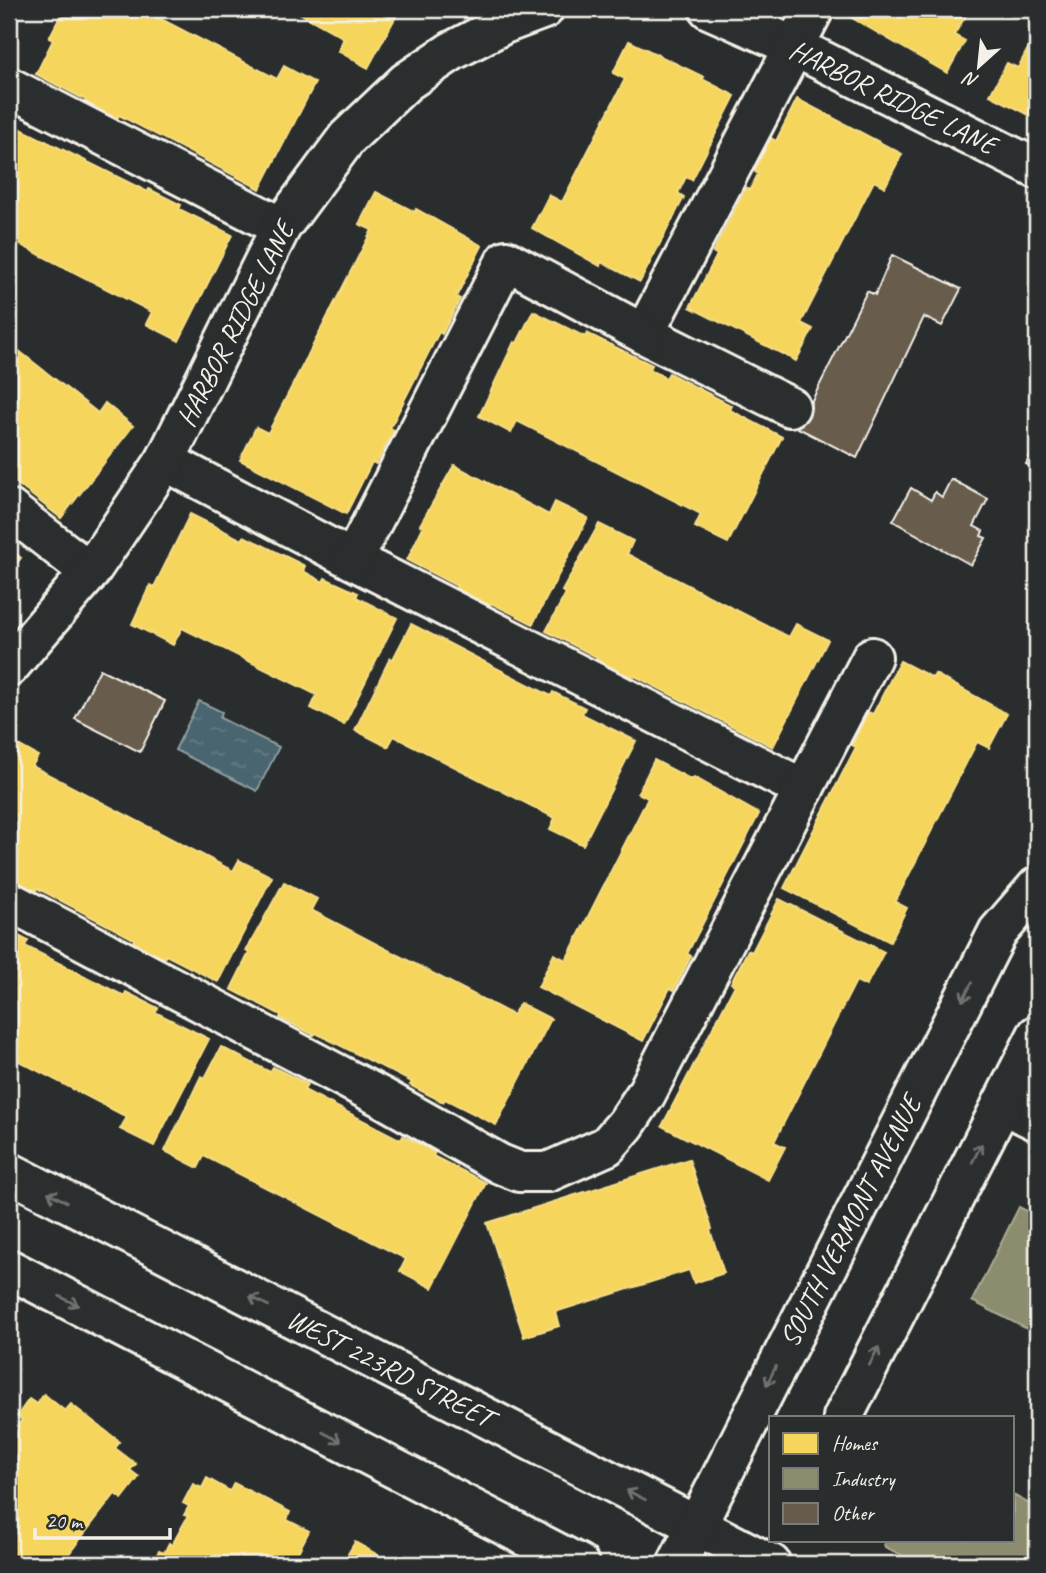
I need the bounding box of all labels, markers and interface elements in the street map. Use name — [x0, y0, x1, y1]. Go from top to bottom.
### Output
street label: HARBOR RIDGE LANE — [783, 32, 1003, 162]
north arrow — [944, 32, 1014, 102]
street label: HARBOR RIDGE LANE — [168, 212, 303, 432]
one-way arrow — [960, 981, 974, 1002]
street label: SOUTH VERMONT AVENUE — [771, 1086, 930, 1352]
one-way arrow — [970, 1144, 984, 1164]
one-way arrow — [47, 1189, 68, 1203]
one-way arrow — [249, 1293, 270, 1307]
one-way arrow — [58, 1295, 79, 1308]
street label: WEST 223RD STREET — [281, 1301, 505, 1438]
one-way arrow — [867, 1346, 881, 1367]
one-way arrow — [763, 1365, 777, 1386]
legend — [769, 1416, 1014, 1542]
text: Homes — [832, 1430, 879, 1456]
one-way arrow — [321, 1431, 342, 1444]
text: Industry — [832, 1466, 896, 1492]
one-way arrow — [626, 1487, 646, 1501]
scale bar — [35, 1496, 170, 1540]
text: Other — [832, 1500, 875, 1526]
text: 20 m — [46, 1508, 84, 1534]

